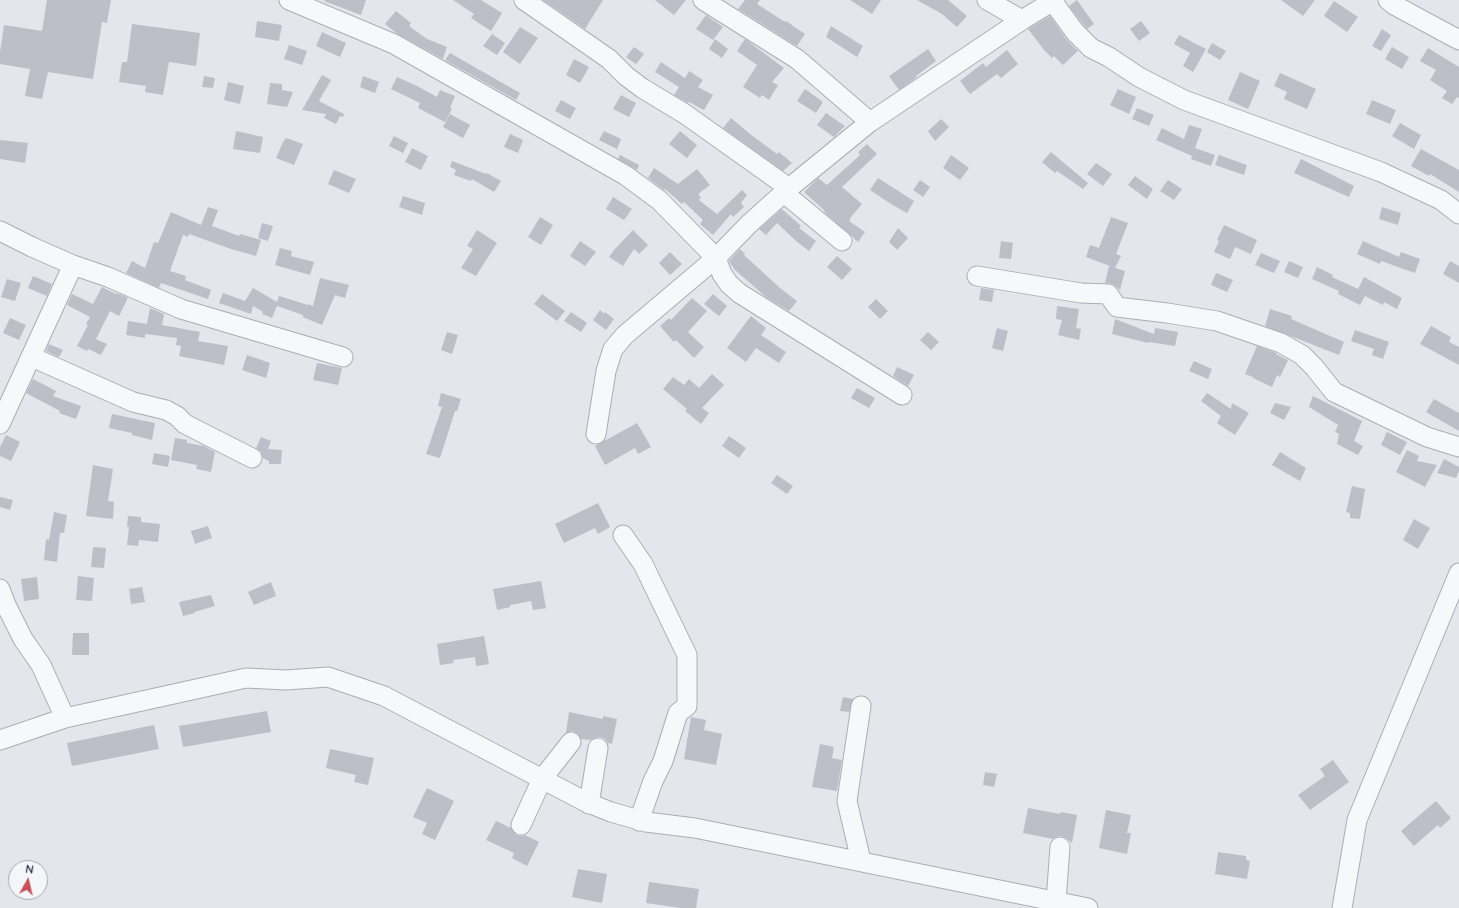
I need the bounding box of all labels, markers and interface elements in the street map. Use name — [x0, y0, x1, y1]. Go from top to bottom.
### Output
north arrow — [8, 860, 48, 900]
text: N — [25, 862, 35, 877]

